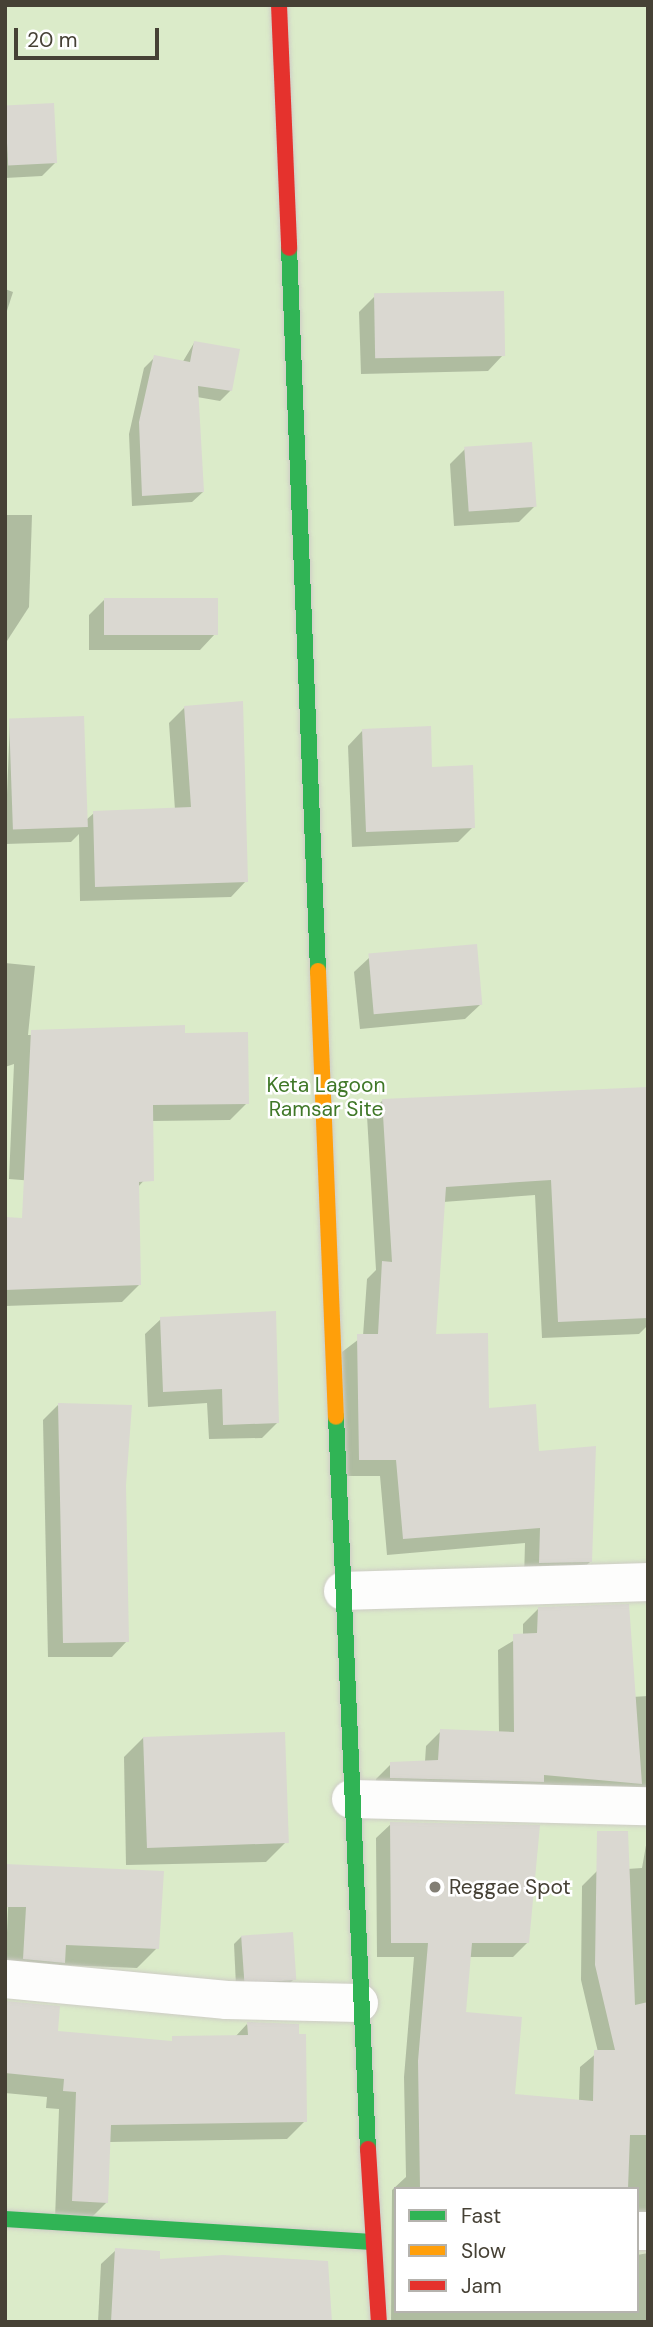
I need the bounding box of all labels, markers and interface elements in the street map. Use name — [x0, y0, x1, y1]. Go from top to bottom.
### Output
scale bar — [18, 14, 163, 58]
text: 20 m — [27, 26, 78, 54]
park label: Keta Lagoon Ramsar Site — [266, 1072, 386, 1122]
place label: Reggae Spot — [449, 1874, 571, 1900]
marker: Reggae Spot — [427, 1879, 443, 1895]
legend — [394, 2187, 639, 2313]
text: Fast — [461, 2202, 501, 2230]
text: Slow — [461, 2237, 506, 2265]
text: Jam — [461, 2272, 502, 2300]

